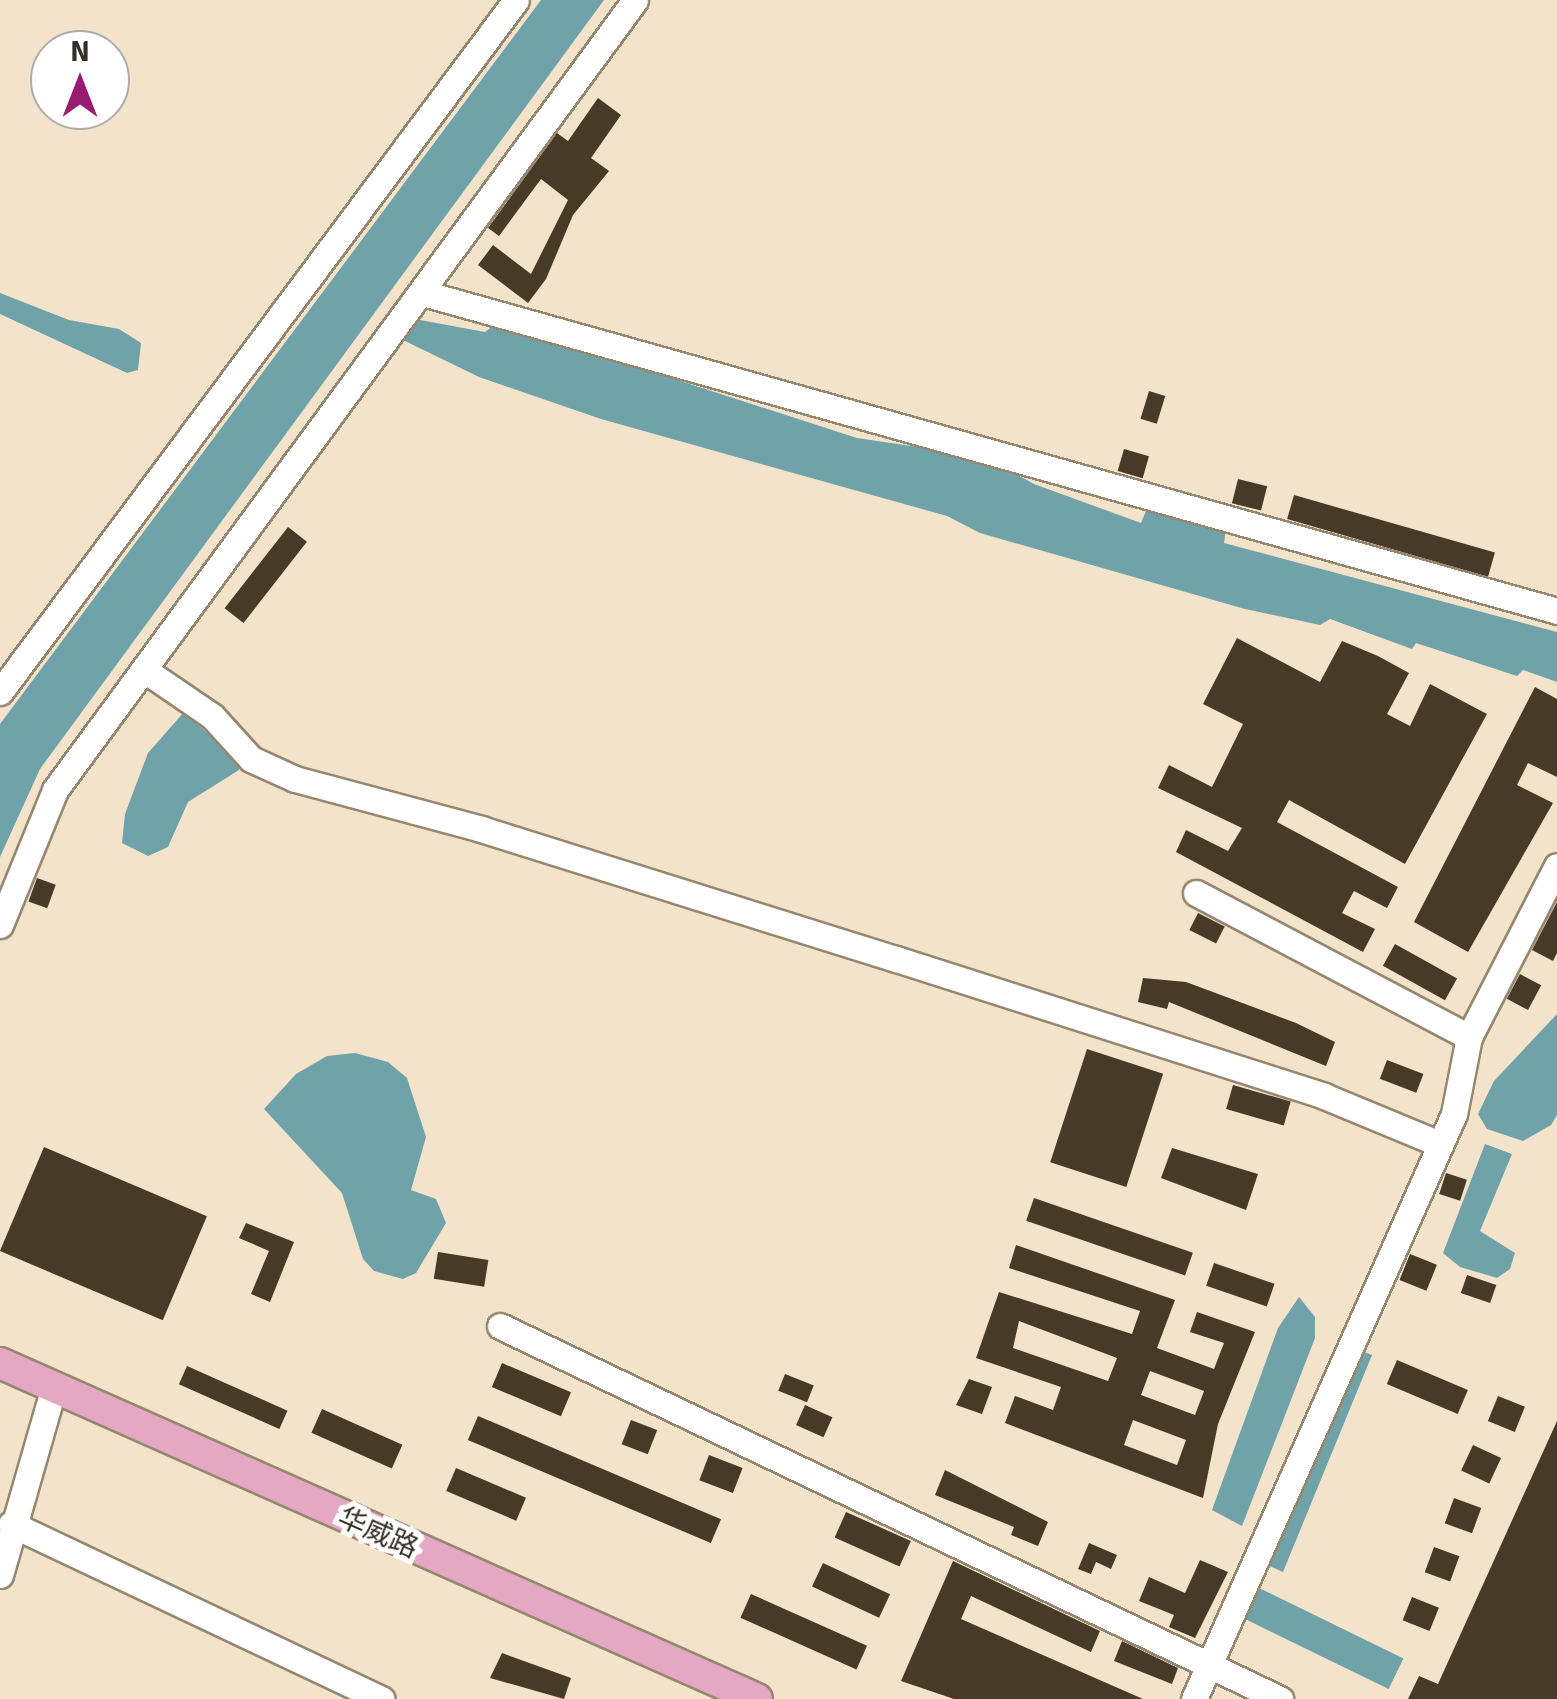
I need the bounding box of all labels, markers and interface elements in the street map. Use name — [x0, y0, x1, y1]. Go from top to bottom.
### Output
north arrow — [30, 30, 130, 130]
text: N — [70, 35, 90, 69]
street label: 华威路 — [333, 1501, 423, 1565]

